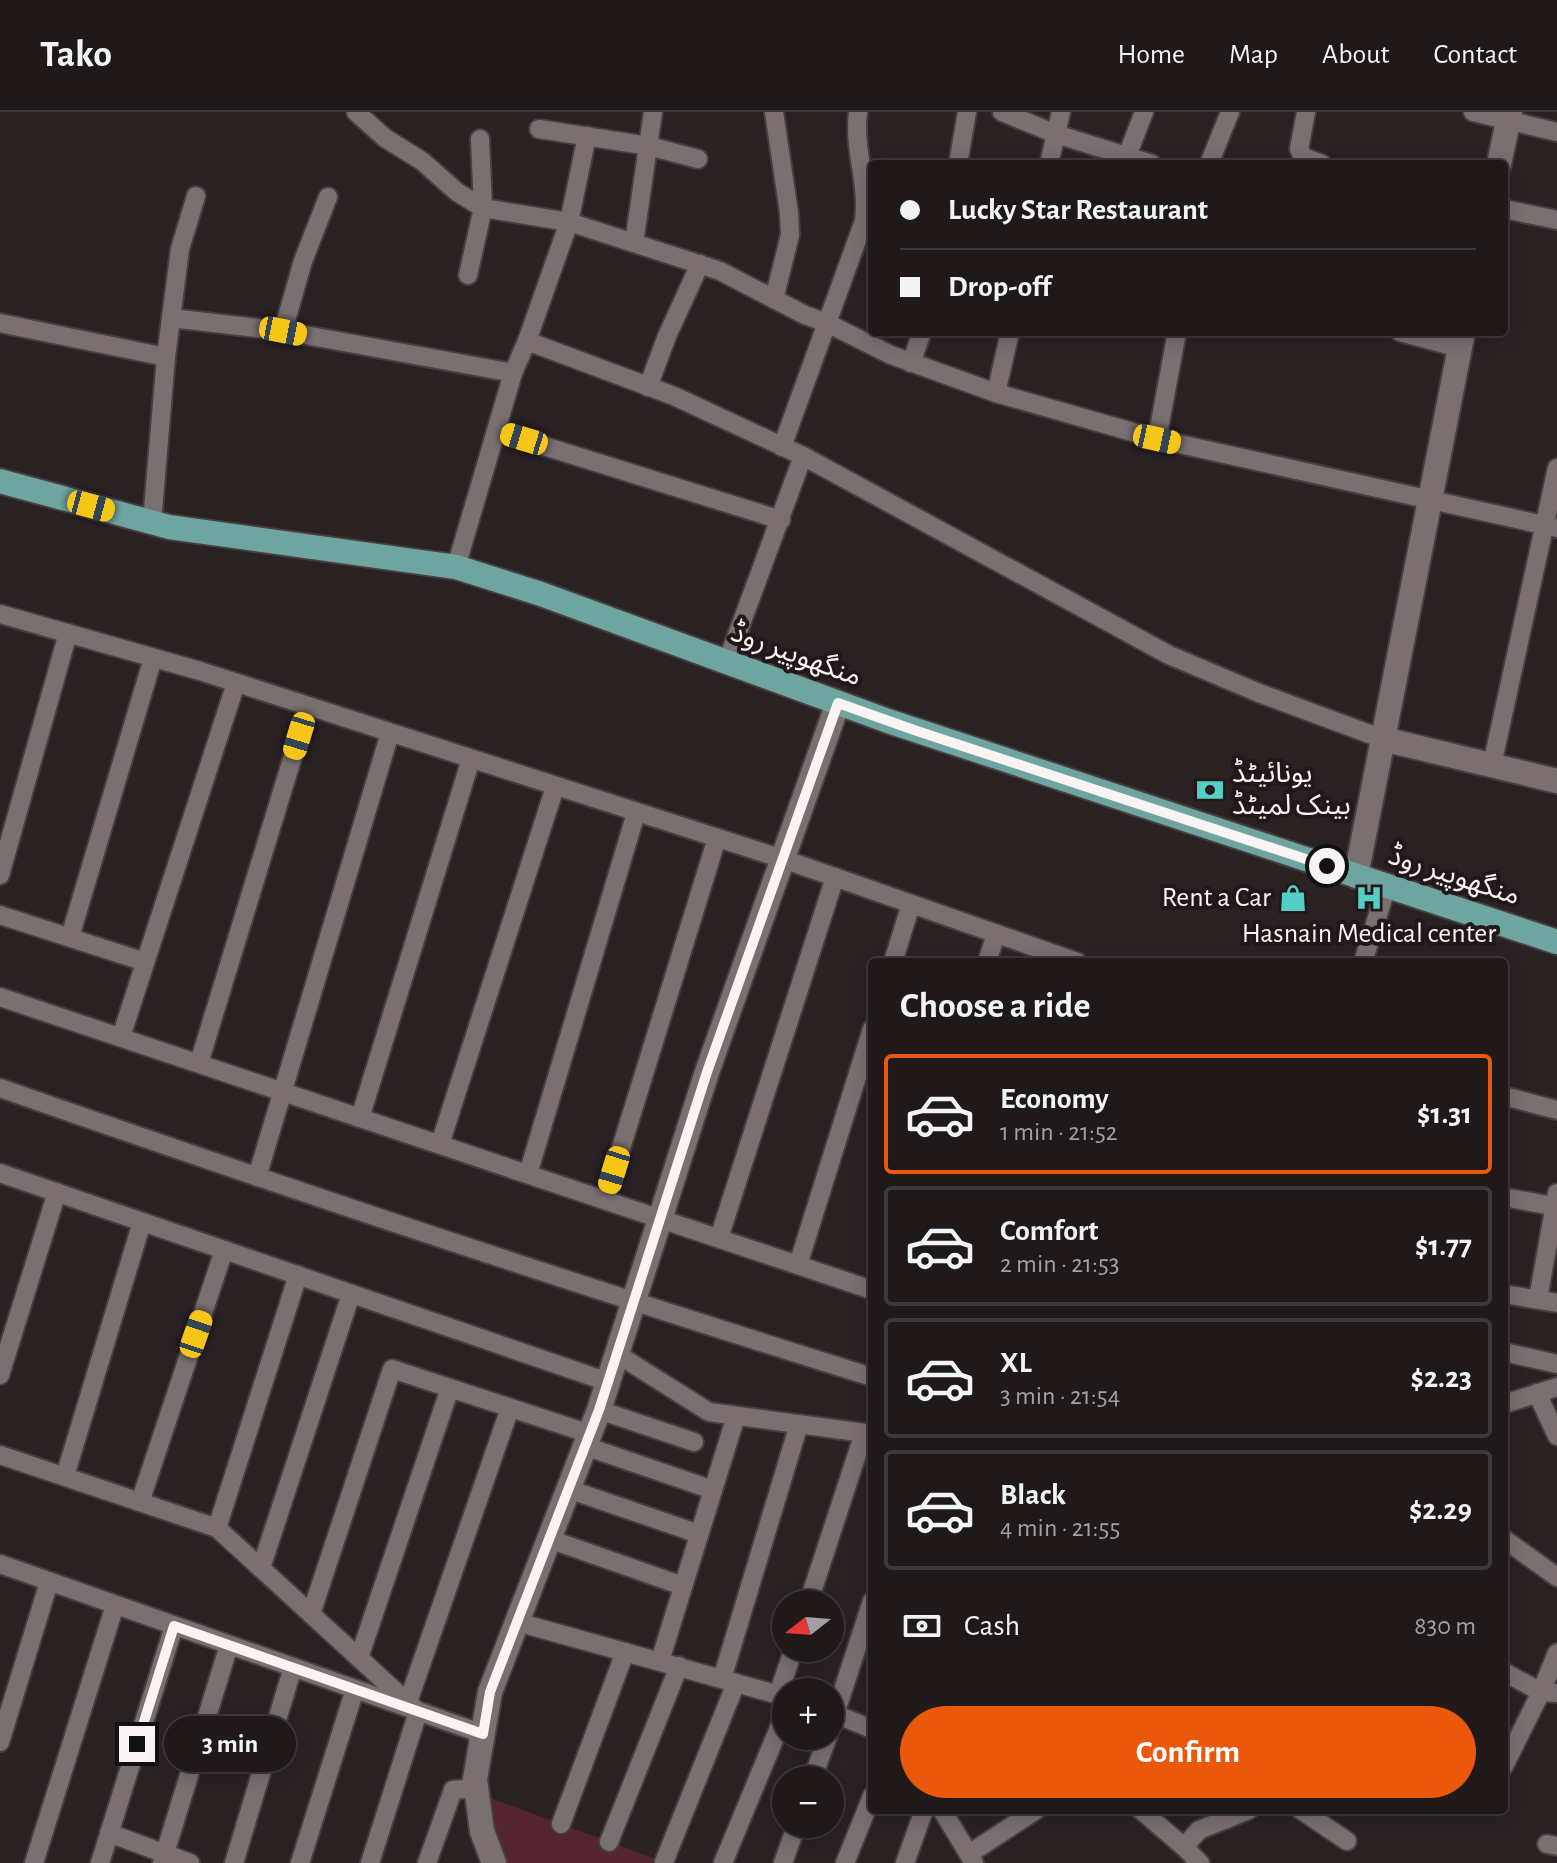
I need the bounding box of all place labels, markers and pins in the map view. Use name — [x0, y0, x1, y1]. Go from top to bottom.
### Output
place label: یونائیٹڈ بینک لمیٹڈ — [1232, 758, 1351, 820]
bank icon: یونائیٹڈ بینک لمیٹڈ — [1195, 775, 1225, 805]
shop icon: Rent a Car — [1278, 883, 1308, 913]
hospital icon: Hasnain Medical center — [1354, 883, 1384, 913]
place label: Rent a Car — [1162, 884, 1271, 912]
place label: Hasnain Medical center — [1242, 920, 1496, 948]

